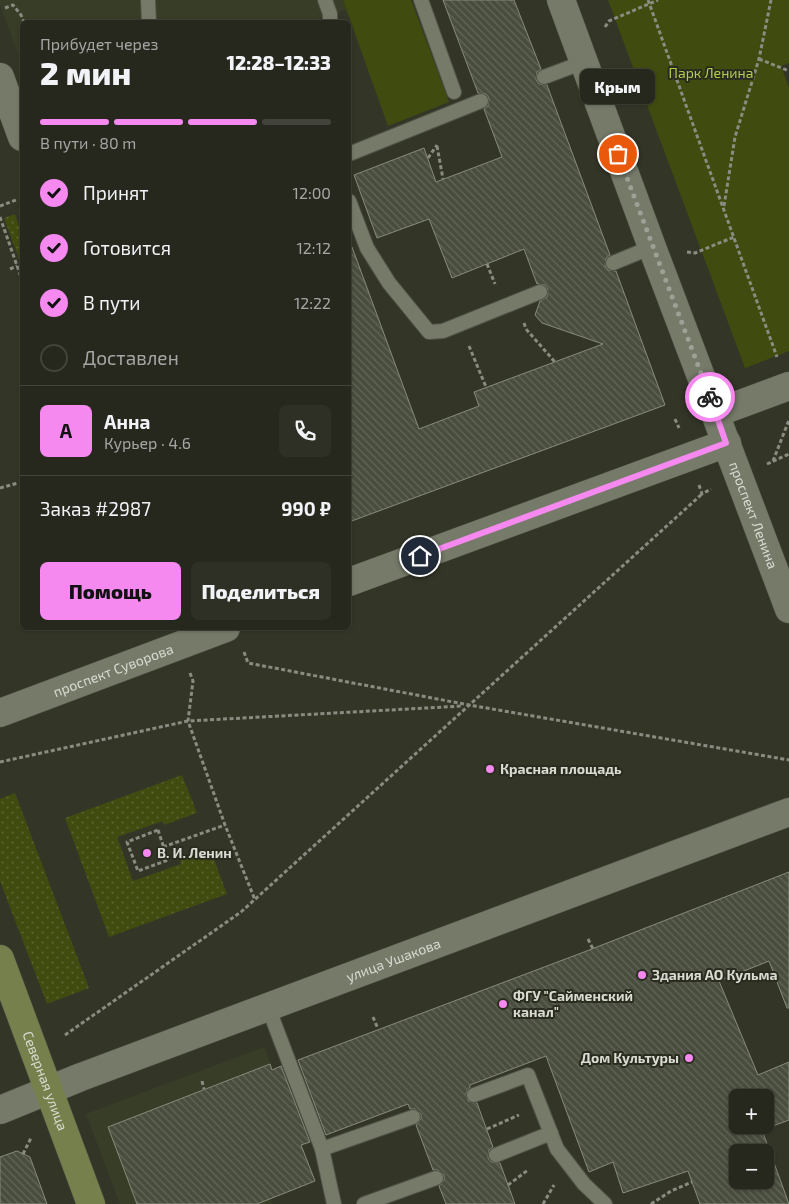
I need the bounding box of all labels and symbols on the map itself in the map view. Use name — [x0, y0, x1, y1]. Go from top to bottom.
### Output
park label: Парк Ленина — [669, 64, 753, 81]
callout: Крым — [580, 69, 656, 104]
pin — [597, 133, 639, 175]
courier — [685, 372, 735, 422]
street label: проспект Ленина — [726, 459, 782, 571]
pin — [399, 535, 441, 577]
street label: проспект Суворова — [51, 640, 176, 700]
place label: Красная площадь — [500, 760, 622, 777]
marker: Красная площадь — [484, 763, 496, 775]
place label: В. И. Ленин — [157, 844, 232, 861]
marker: В. И. Ленин — [141, 847, 153, 859]
street label: улица Ушакова — [344, 934, 443, 985]
place label: Здания АО Кульма — [652, 966, 778, 983]
marker: Здания АО Кульма — [636, 969, 648, 981]
place label: ФГУ "Сайменский канал" — [513, 987, 633, 1020]
marker: ФГУ "Сайменский канал" — [497, 998, 509, 1010]
street label: Северная улица — [20, 1029, 72, 1133]
place label: Дом Культуры — [581, 1049, 679, 1066]
marker: Дом Культуры — [683, 1052, 695, 1064]

